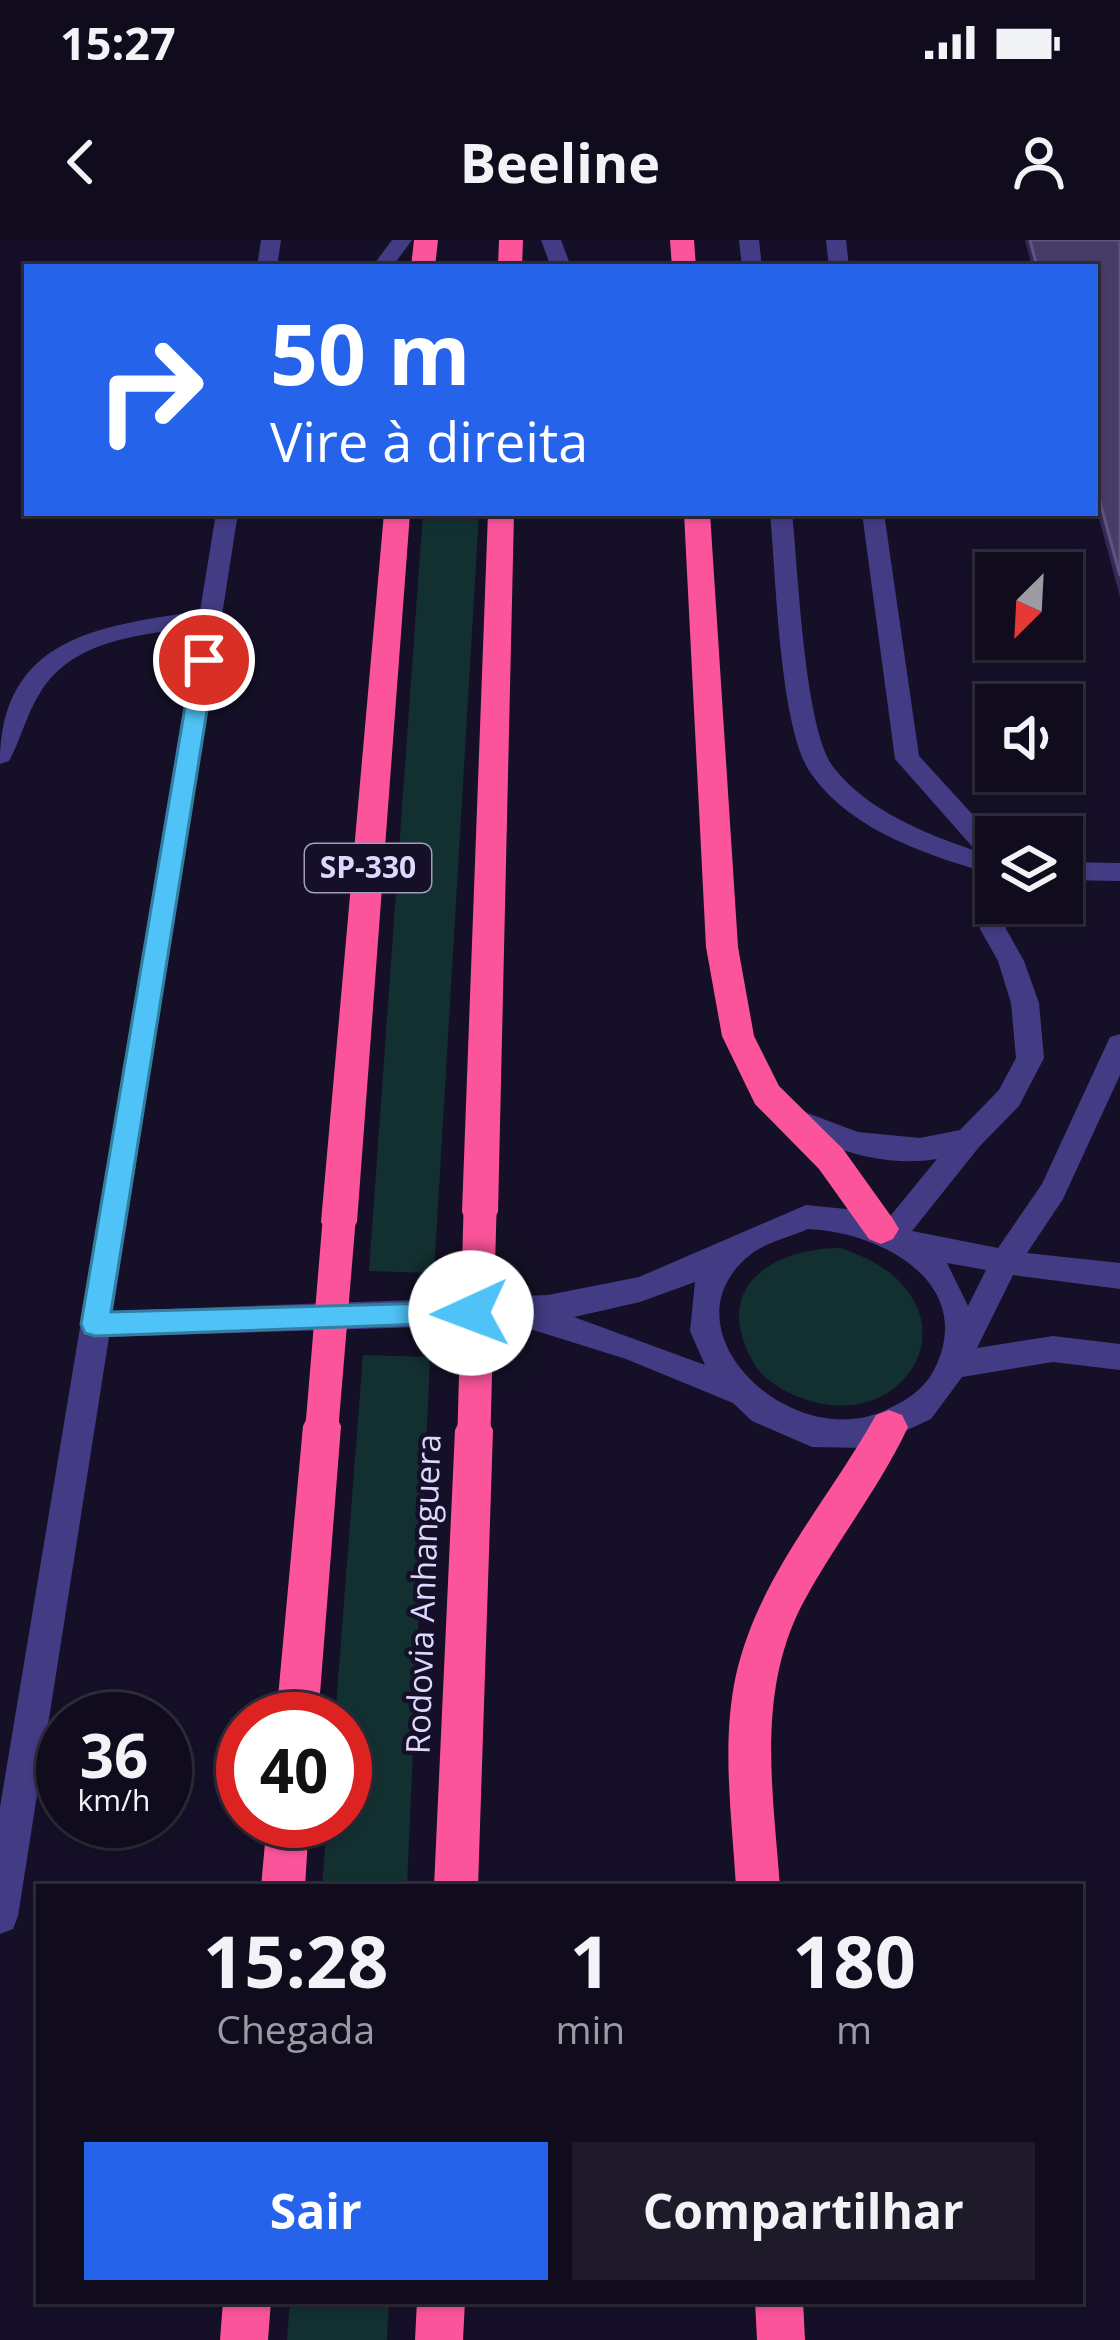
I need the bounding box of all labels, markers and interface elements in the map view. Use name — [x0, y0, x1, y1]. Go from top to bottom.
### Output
text: 15:27 — [60, 12, 176, 73]
text: Beeline — [460, 125, 660, 199]
icon: back — [48, 129, 114, 195]
icon: person — [1006, 129, 1072, 195]
text: 50 m — [270, 295, 470, 410]
icon: right — [72, 312, 228, 468]
text: Vire à direita — [270, 404, 588, 478]
north arrow — [975, 552, 1083, 660]
map controls — [975, 552, 1083, 924]
pin — [153, 609, 255, 711]
icon: arrive — [171, 627, 237, 693]
button: sound — [975, 684, 1083, 792]
button: layers — [975, 816, 1083, 924]
road number: SP-330 — [305, 844, 431, 892]
position arrow — [408, 1250, 534, 1376]
street label: Rodovia Anhanguera — [394, 1433, 451, 1755]
speed limit sign: 40 — [216, 1692, 372, 1848]
text: 36 — [80, 1714, 148, 1796]
text: km/h — [78, 1779, 150, 1820]
text: 15:28 — [203, 1911, 388, 2009]
text: 1 — [570, 1911, 611, 2009]
text: 180 — [792, 1911, 916, 2009]
text: Chegada — [216, 2002, 375, 2055]
text: min — [555, 2002, 625, 2055]
text: m — [836, 2002, 872, 2055]
button: Sair — [84, 2142, 548, 2280]
button: Compartilhar — [572, 2142, 1035, 2280]

